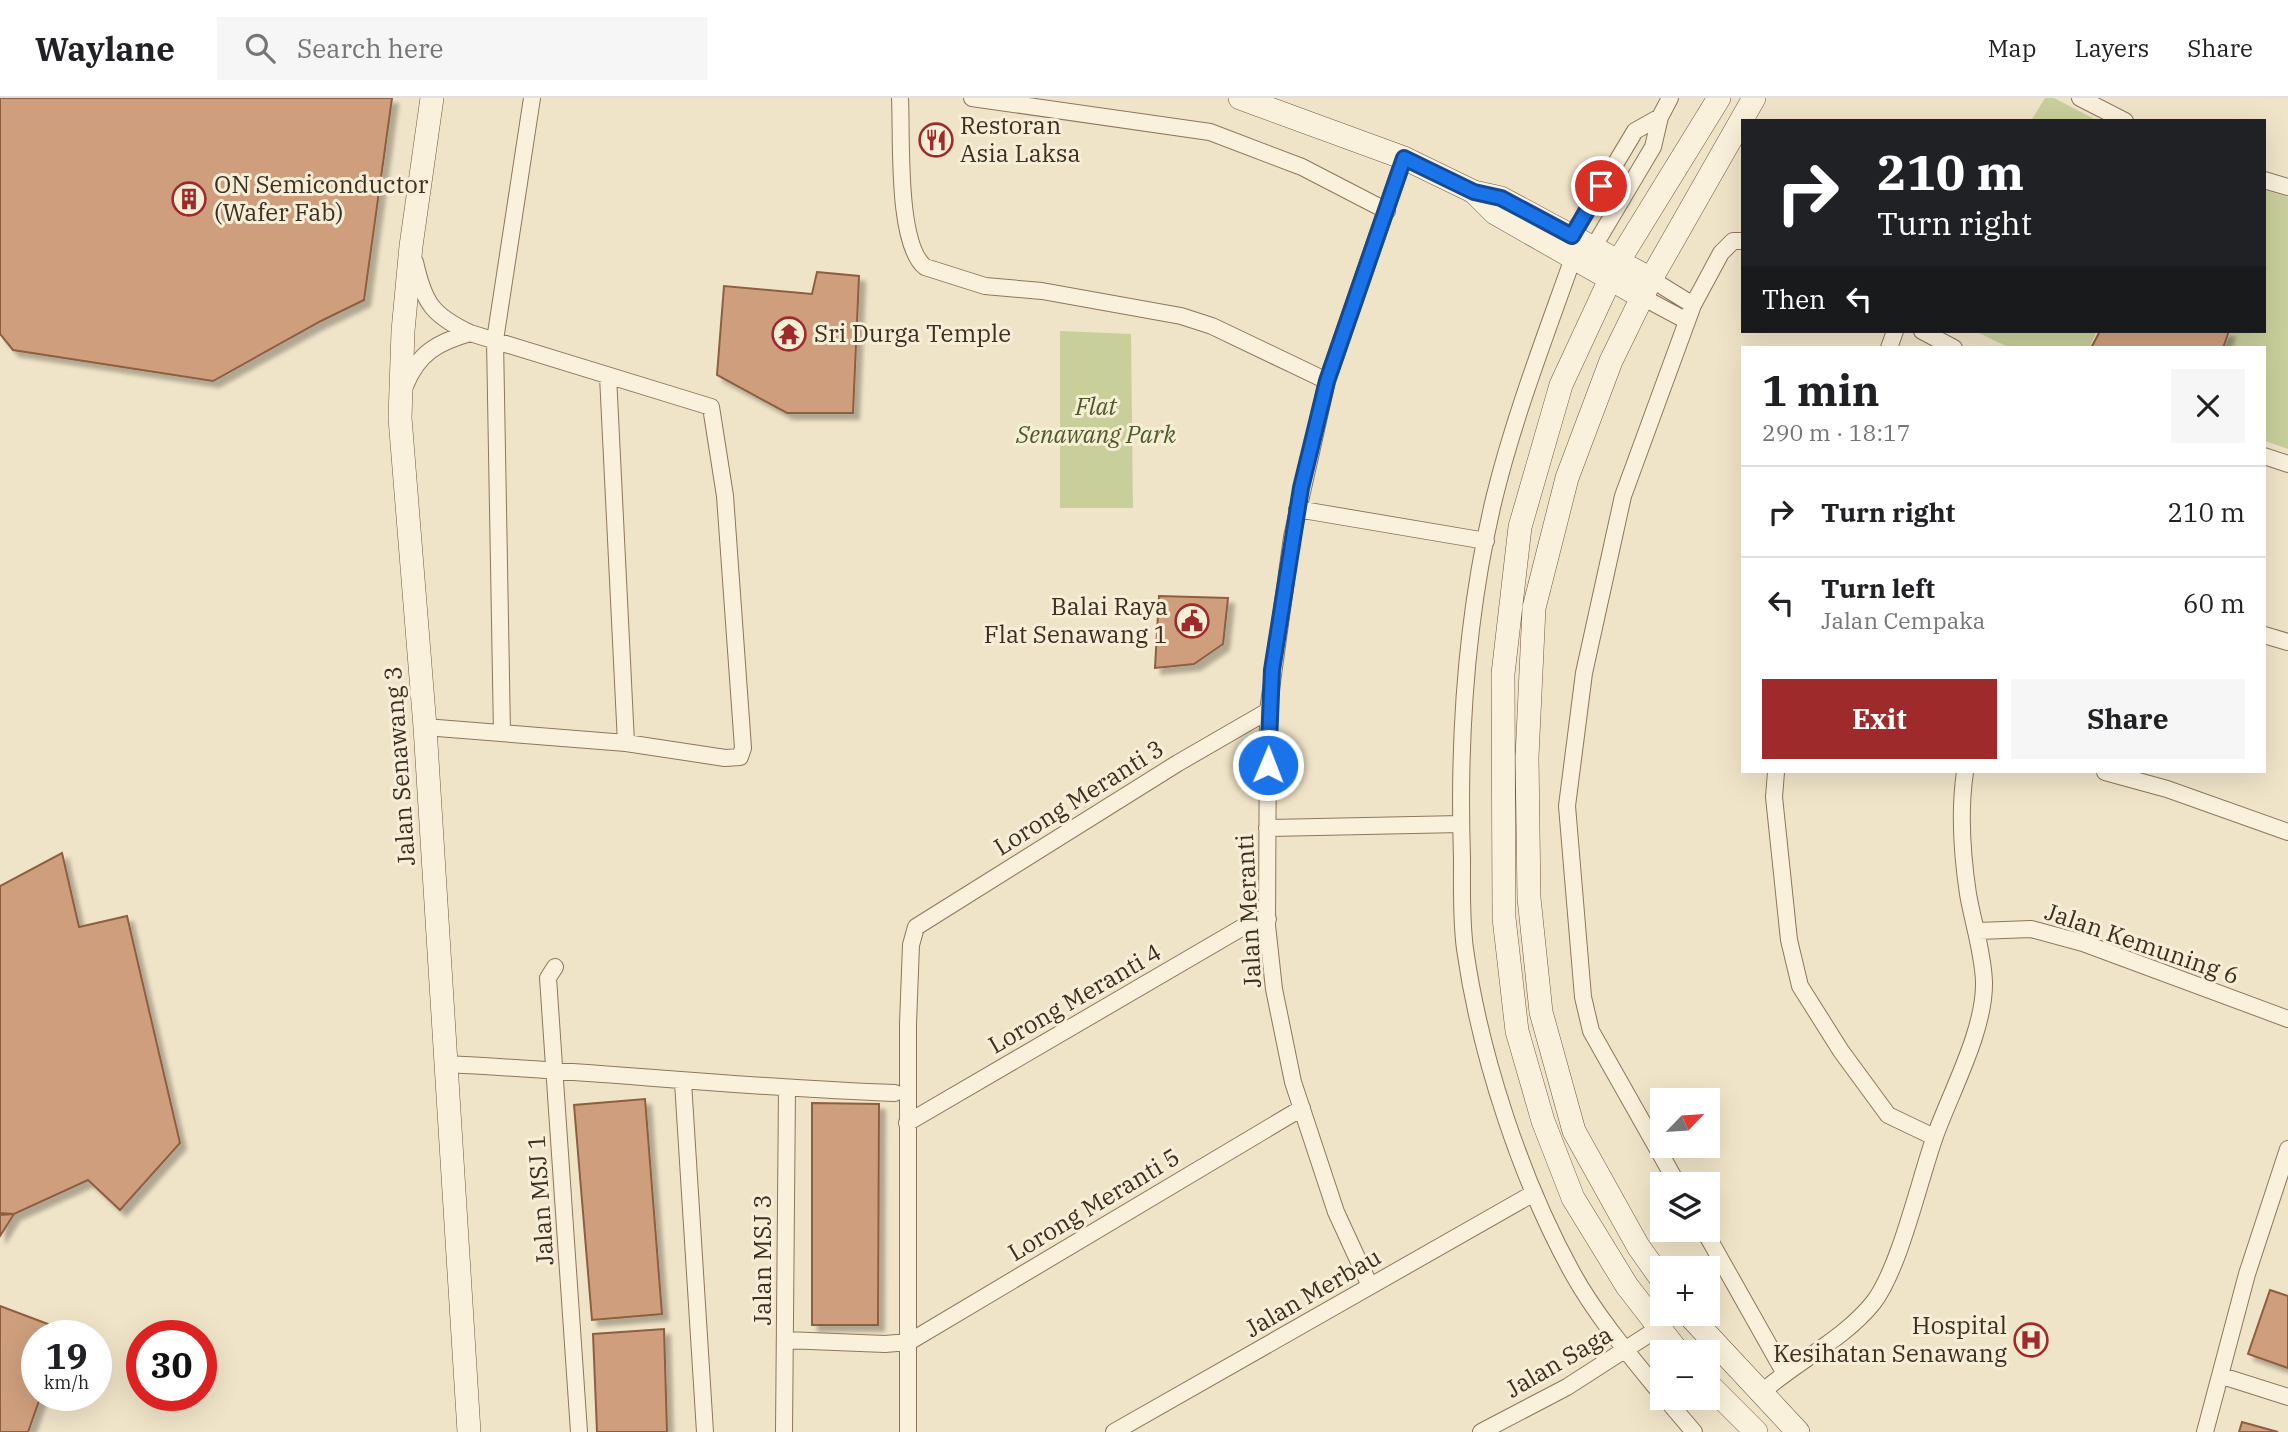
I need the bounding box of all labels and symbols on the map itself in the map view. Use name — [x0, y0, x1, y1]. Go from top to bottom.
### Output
place label: Restoran Asia Laksa — [960, 109, 1081, 169]
restaurant icon: Restoran Asia Laksa — [917, 121, 955, 159]
pin — [1571, 156, 1631, 216]
place label: ON Semiconductor (Wafer Fab) — [214, 168, 429, 228]
building icon: ON Semiconductor (Wafer Fab) — [170, 180, 208, 218]
temple icon: Sri Durga Temple — [770, 315, 808, 353]
place label: Sri Durga Temple — [814, 317, 1011, 349]
park label: Flat Senawang Park — [1015, 390, 1176, 450]
place label: Balai Raya Flat Senawang 1 — [984, 590, 1168, 650]
public building icon: Balai Raya Flat Senawang 1 — [1173, 602, 1211, 640]
street label: Jalan Senawang 3 — [376, 665, 422, 867]
position arrow — [1231, 728, 1305, 802]
street label: Lorong Meranti 3 — [987, 732, 1170, 862]
street label: Jalan Meranti — [1228, 833, 1268, 989]
street label: Jalan Kemuning 6 — [2041, 895, 2244, 991]
street label: Lorong Meranti 4 — [982, 936, 1167, 1061]
north arrow — [1650, 1088, 1720, 1158]
street label: Jalan MSJ 1 — [519, 1134, 561, 1267]
street label: Lorong Meranti 5 — [1002, 1140, 1185, 1268]
street label: Jalan MSJ 3 — [746, 1194, 778, 1326]
street label: Jalan Merbau — [1239, 1240, 1386, 1344]
place label: Hospital Kesihatan Senawang — [1773, 1309, 2007, 1369]
street label: Jalan Saga — [1499, 1318, 1618, 1405]
speed limit sign: 30 — [126, 1320, 217, 1411]
hospital icon: Hospital Kesihatan Senawang — [2012, 1321, 2050, 1359]

